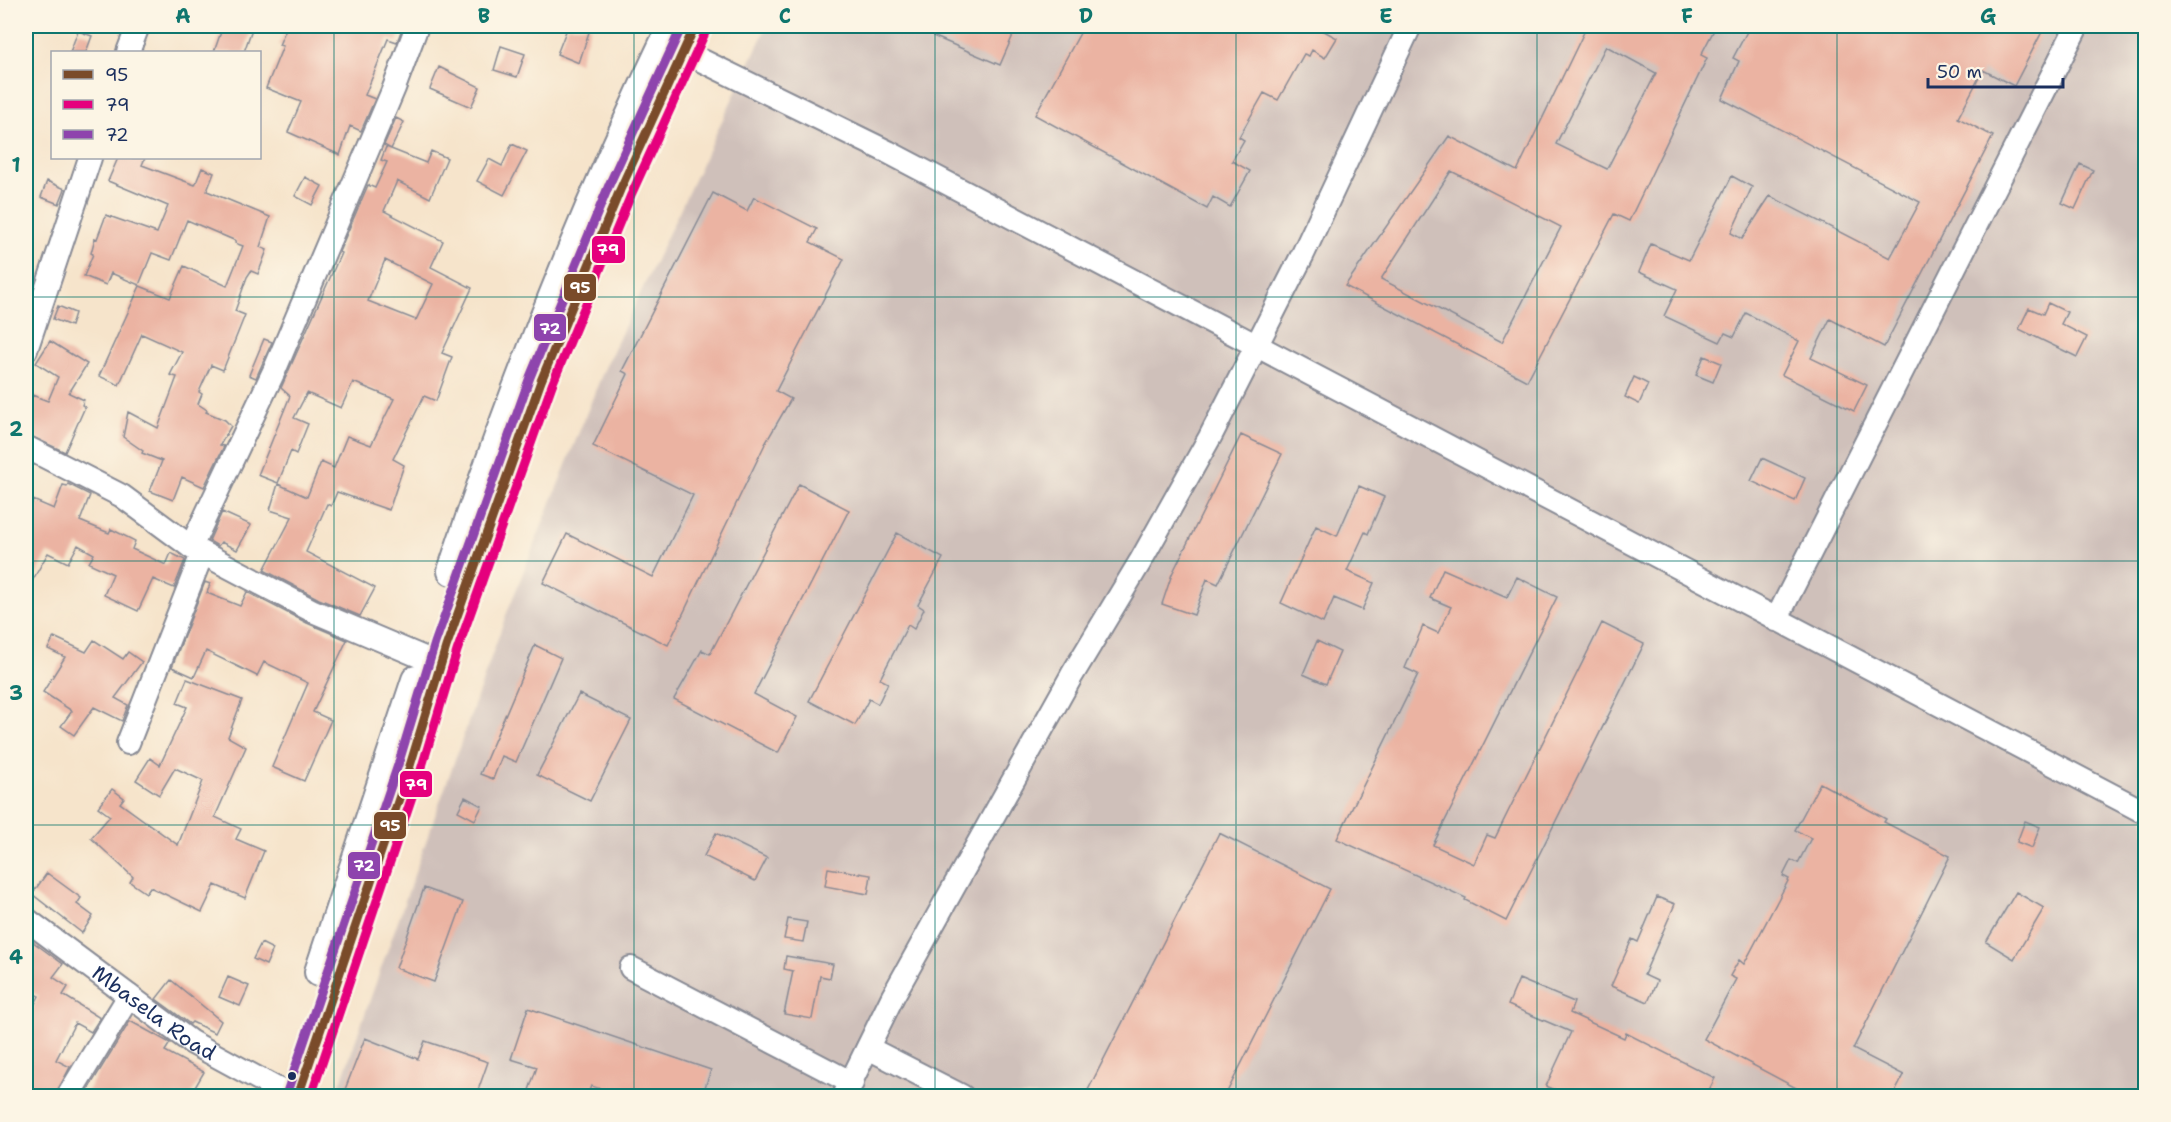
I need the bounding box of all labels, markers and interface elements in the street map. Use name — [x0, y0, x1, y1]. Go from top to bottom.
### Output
text: A — [175, 3, 191, 29]
text: B — [478, 3, 490, 29]
text: C — [779, 3, 791, 29]
text: D — [1079, 3, 1093, 29]
text: E — [1379, 3, 1393, 29]
text: F — [1681, 3, 1693, 29]
text: G — [1980, 3, 1996, 29]
legend — [51, 51, 261, 159]
scale bar — [1928, 51, 2063, 89]
text: 50 m — [1937, 60, 1982, 84]
text: 95 — [105, 63, 128, 87]
text: 79 — [105, 93, 130, 117]
text: 72 — [105, 123, 129, 147]
text: 1 — [11, 152, 21, 178]
line badge: 79 — [591, 235, 626, 264]
text: 79 — [597, 239, 619, 260]
line badge: 95 — [563, 273, 597, 302]
text: 95 — [569, 277, 591, 298]
line badge: 72 — [533, 313, 567, 342]
text: 72 — [539, 318, 561, 339]
text: 2 — [9, 416, 23, 442]
text: 3 — [9, 680, 23, 706]
line badge: 79 — [399, 770, 433, 798]
text: 79 — [405, 774, 427, 795]
line badge: 95 — [373, 811, 407, 840]
text: 95 — [379, 815, 401, 836]
line badge: 72 — [347, 851, 381, 880]
text: 72 — [353, 855, 375, 876]
text: 4 — [9, 944, 23, 970]
street label: Mbasela Road — [86, 959, 221, 1067]
unlabelled marker — [286, 1070, 298, 1082]

